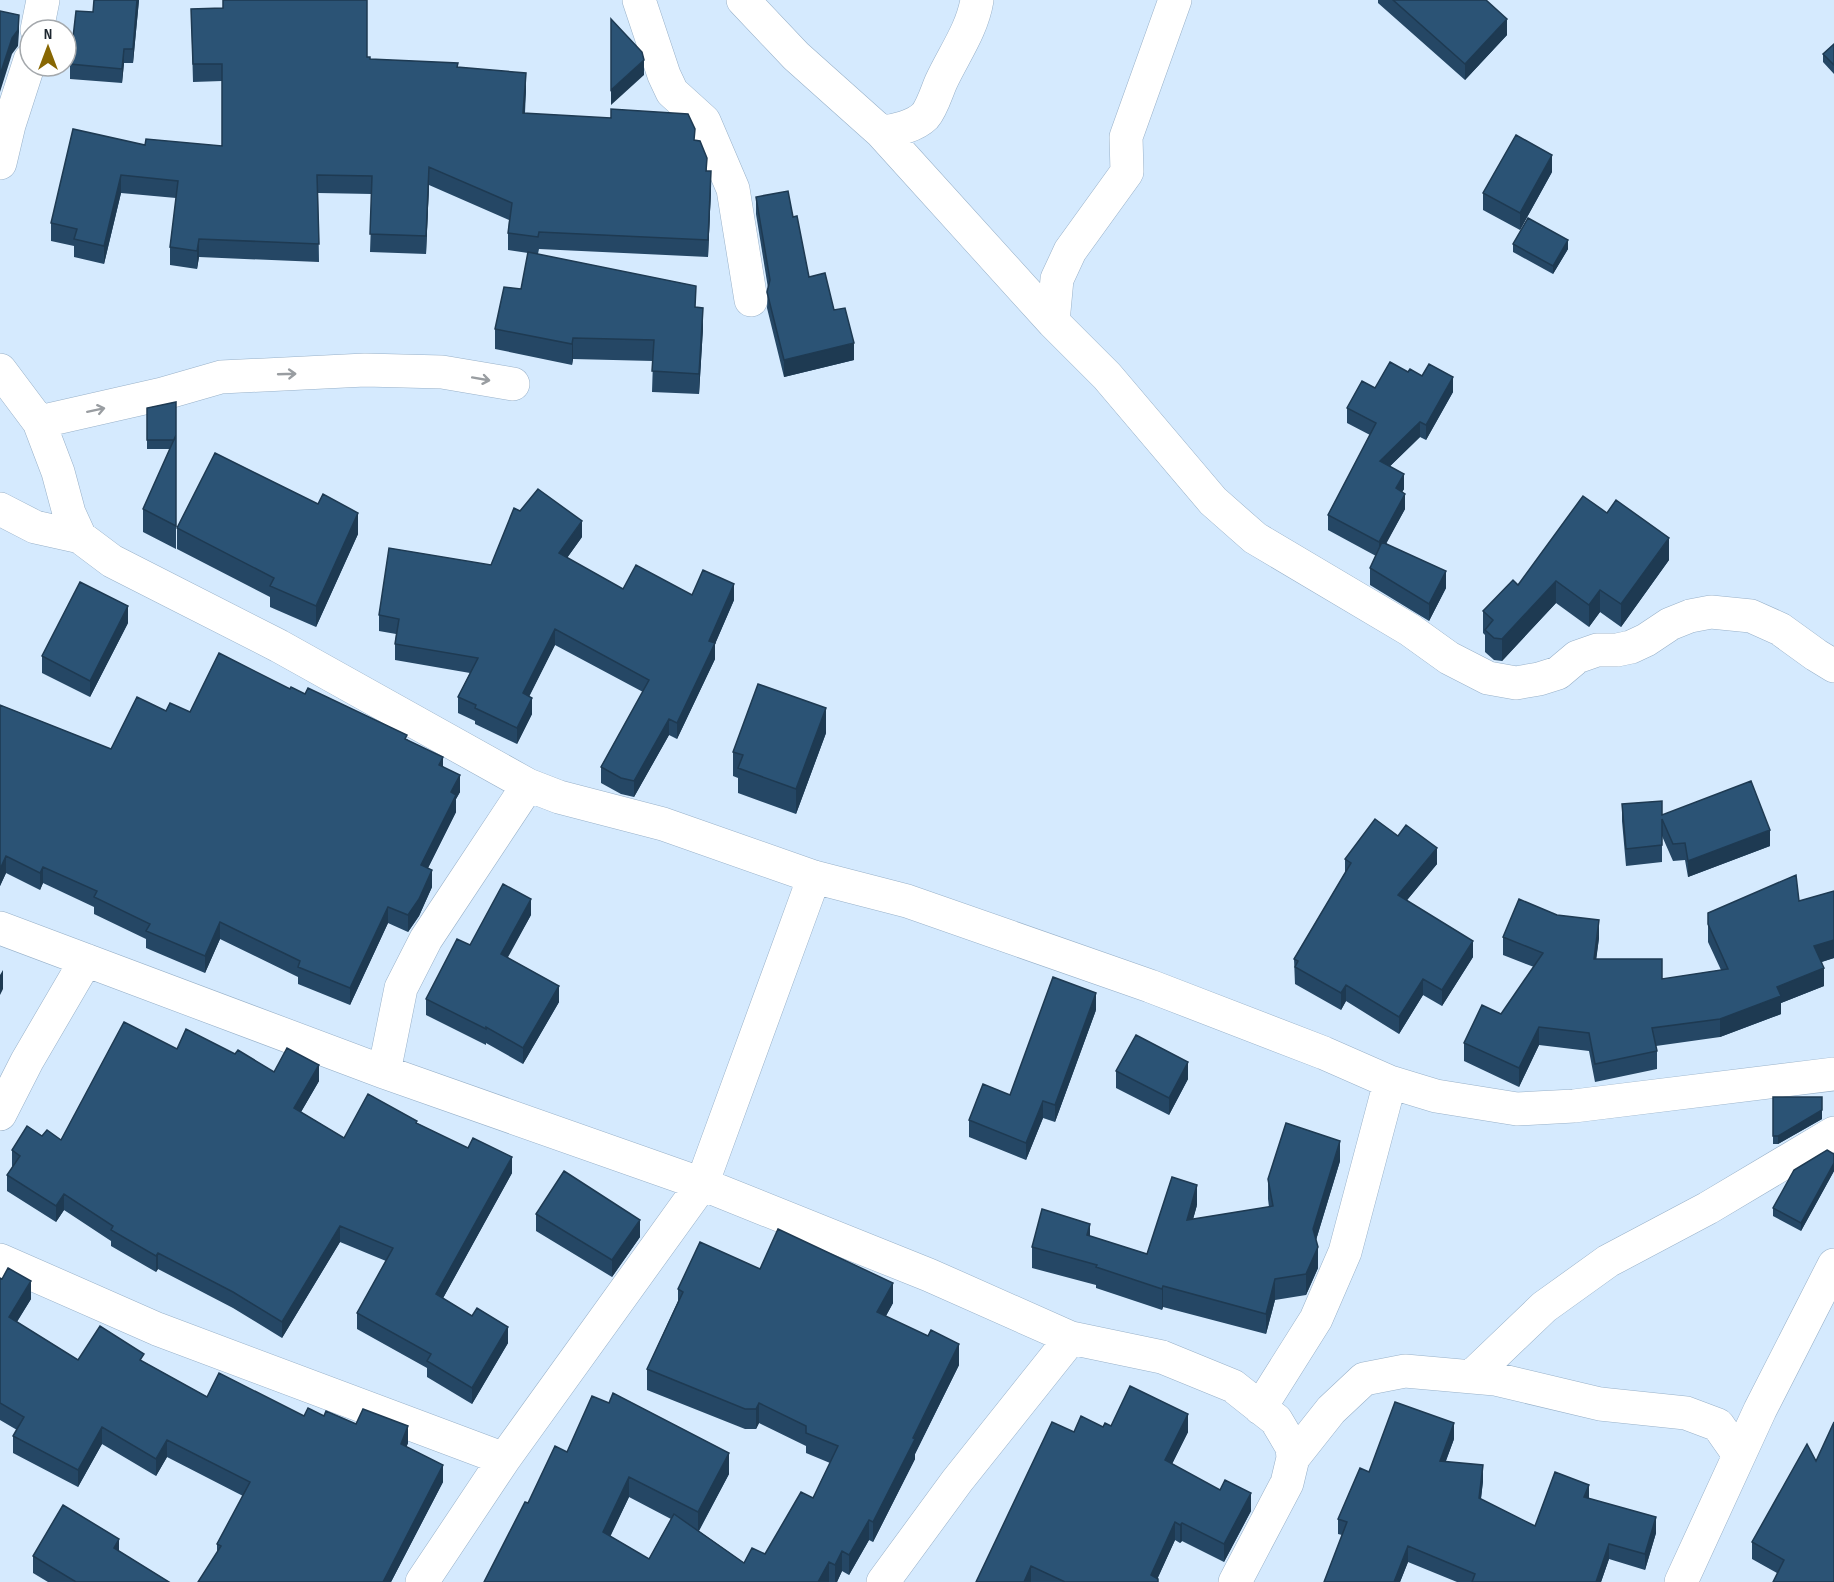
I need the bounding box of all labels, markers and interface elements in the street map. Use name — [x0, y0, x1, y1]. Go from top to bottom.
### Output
north arrow — [18, 18, 78, 78]
text: N — [44, 25, 52, 44]
one-way arrow — [276, 368, 296, 380]
one-way arrow — [471, 373, 490, 384]
one-way arrow — [86, 404, 105, 415]

